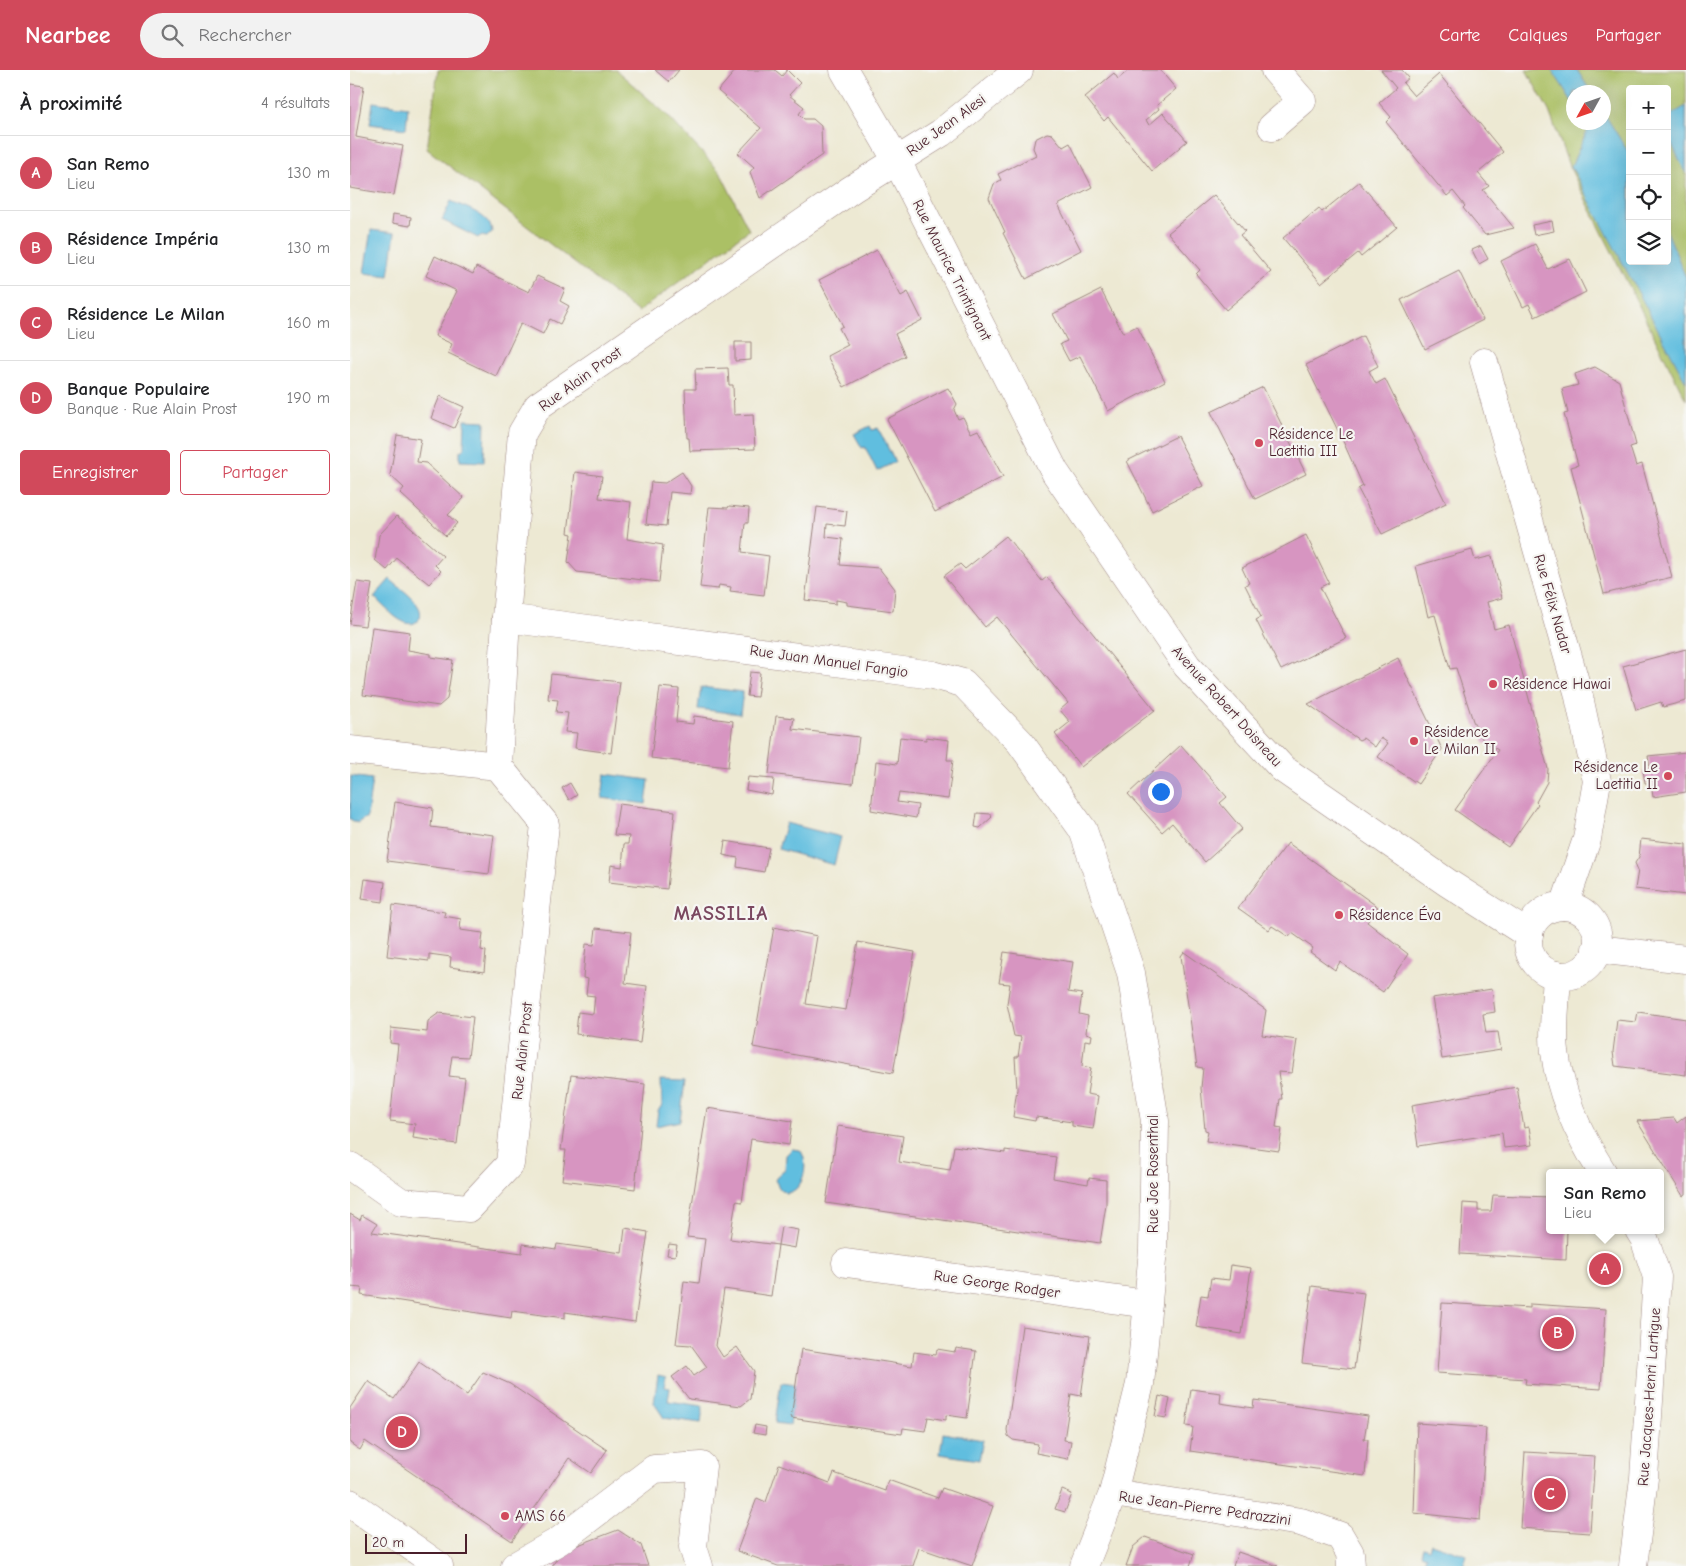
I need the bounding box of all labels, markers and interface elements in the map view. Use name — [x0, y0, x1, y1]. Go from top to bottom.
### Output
search box — [140, 13, 490, 58]
text: Nearbee — [25, 21, 110, 49]
icon: search — [158, 21, 186, 49]
text: Rechercher — [198, 24, 291, 46]
text: Carte — [1439, 25, 1480, 46]
text: Calques — [1508, 25, 1568, 46]
text: Partager — [1596, 25, 1661, 46]
north arrow — [1566, 85, 1611, 130]
map controls — [1626, 85, 1671, 265]
button: + — [1626, 85, 1671, 130]
street label: Rue Jean Alesi — [903, 90, 989, 160]
text: À proximité — [20, 91, 122, 115]
text: 4 résultats — [261, 94, 330, 112]
button: − — [1626, 130, 1671, 175]
text: San Remo — [67, 153, 149, 175]
text: A — [32, 164, 40, 182]
text: 130 m — [287, 164, 330, 182]
text: Lieu — [67, 175, 95, 193]
button: locate — [1626, 175, 1671, 220]
street label: Rue Maurice Trintignant — [909, 196, 996, 344]
button: layers — [1626, 220, 1671, 265]
text: Résidence Impéria — [67, 228, 219, 250]
text: B — [31, 239, 41, 257]
text: 130 m — [287, 239, 330, 257]
text: Lieu — [67, 250, 95, 268]
text: Résidence Le Milan — [67, 303, 225, 325]
text: C — [31, 314, 41, 332]
text: 160 m — [287, 314, 330, 332]
text: Lieu — [67, 325, 95, 343]
street label: Rue Alain Prost — [535, 342, 626, 415]
text: Banque Populaire — [67, 378, 209, 400]
text: D — [31, 389, 41, 407]
text: 190 m — [287, 389, 330, 407]
text: Banque · Rue Alain Prost — [67, 400, 237, 418]
place label: Résidence Le Laetitia III — [1269, 425, 1354, 460]
marker: Résidence Le Laetitia III — [1253, 437, 1265, 449]
button: Enregistrer — [20, 450, 170, 495]
button: Partager — [180, 450, 330, 495]
street label: Rue Félix Nadar — [1530, 552, 1576, 656]
street label: Rue Juan Manuel Fangio — [749, 641, 909, 681]
street label: Avenue Robert Doisneau — [1168, 642, 1286, 770]
place label: Résidence Hawai — [1503, 675, 1611, 693]
marker: Résidence Hawai — [1487, 678, 1499, 690]
place label: Résidence Le Milan II — [1424, 723, 1496, 758]
marker: Résidence Le Milan II — [1408, 735, 1420, 747]
place label: Résidence Le Laetitia II — [1574, 758, 1658, 793]
marker: Résidence Le Laetitia II — [1662, 770, 1674, 782]
your location — [1148, 779, 1174, 805]
district label: MASSILIA — [674, 902, 768, 925]
place label: Résidence Éva — [1349, 905, 1441, 924]
marker: Résidence Éva — [1333, 909, 1345, 921]
street label: Rue Alain Prost — [508, 1001, 536, 1101]
street label: Rue Joe Rosenthal — [1144, 1115, 1162, 1233]
popup — [1546, 1169, 1664, 1234]
text: San Remo — [1564, 1182, 1646, 1204]
text: Lieu — [1564, 1204, 1592, 1222]
pin: A — [1589, 1250, 1621, 1288]
street label: Rue George Rodger — [933, 1266, 1061, 1302]
street label: Rue Jacques-Henri Lartigue — [1634, 1307, 1664, 1487]
pin: B — [1542, 1314, 1574, 1352]
pin: D — [386, 1413, 418, 1451]
pin: C — [1534, 1475, 1566, 1513]
street label: Rue Jean-Pierre Pedrazzini — [1118, 1487, 1292, 1529]
place label: AMS 66 — [515, 1507, 566, 1525]
marker: AMS 66 — [499, 1510, 511, 1522]
scale bar — [365, 1531, 468, 1554]
text: 20 m — [372, 1534, 404, 1551]

